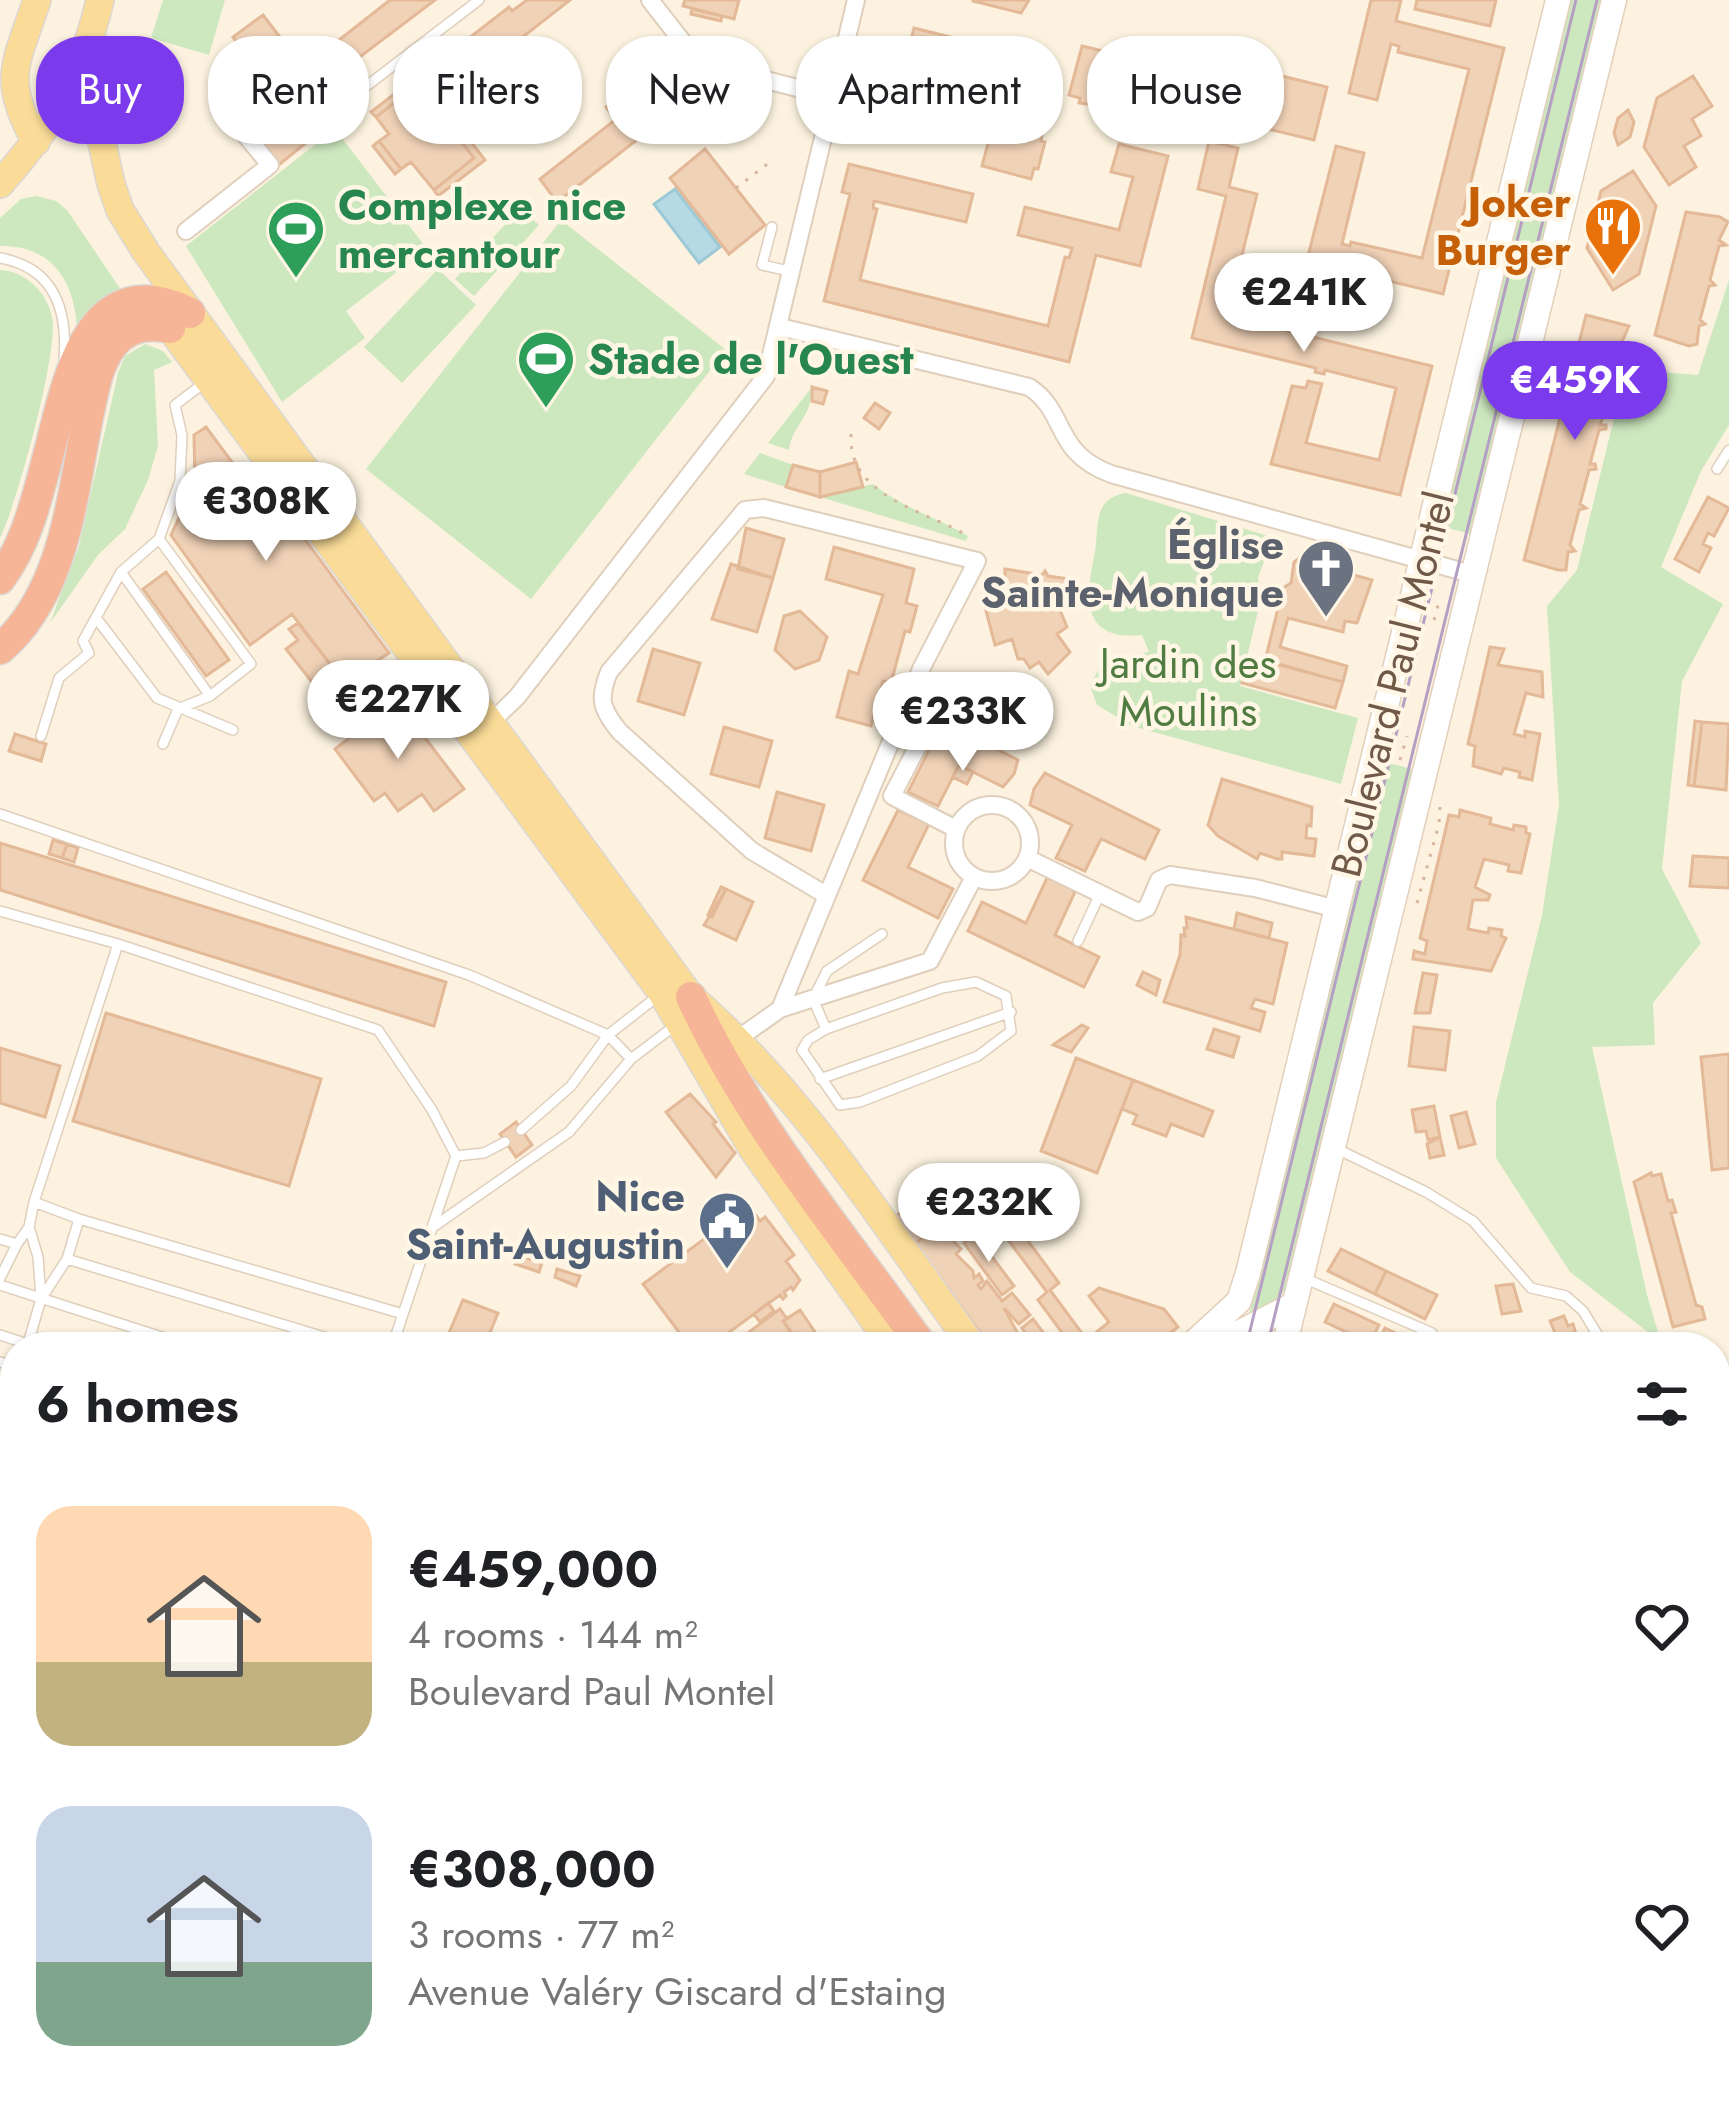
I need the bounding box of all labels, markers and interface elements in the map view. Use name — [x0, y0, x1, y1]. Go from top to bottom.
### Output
chip: Buy — [36, 36, 184, 144]
chip: Rent — [208, 36, 369, 144]
chip: Filters — [393, 36, 582, 144]
chip: New — [606, 36, 772, 144]
chip: Apartment — [796, 36, 1063, 144]
chip: House — [1087, 36, 1284, 144]
place label: Joker Burger — [1435, 172, 1572, 281]
place label: Complexe nice mercantour — [338, 175, 626, 284]
restaurant icon: Joker Burger — [1582, 195, 1644, 277]
sports icon: Complexe nice mercantour — [265, 198, 327, 280]
pin: €241K — [1220, 253, 1388, 355]
text: €241K — [1241, 263, 1367, 320]
sports icon: Stade de l'Ouest — [515, 328, 577, 410]
place label: Stade de l'Ouest — [588, 329, 914, 390]
pin: €459K — [1491, 341, 1659, 443]
text: €459K — [1509, 351, 1641, 408]
pin: €308K — [182, 462, 350, 564]
text: €308K — [202, 472, 330, 529]
street label: Boulevard Paul Montel — [1315, 485, 1470, 883]
place label: Église Sainte-Monique — [981, 514, 1284, 623]
church icon: Église Sainte-Monique — [1295, 537, 1357, 619]
park label: Jardin des Moulins — [1095, 633, 1276, 742]
pin: €227K — [314, 660, 482, 762]
text: €227K — [334, 670, 462, 727]
pin: €233K — [879, 672, 1047, 774]
text: €233K — [900, 682, 1026, 739]
pin: €232K — [905, 1163, 1073, 1265]
place label: Nice Saint-Augustin — [405, 1166, 685, 1275]
text: €232K — [925, 1173, 1053, 1230]
public building icon: Nice Saint-Augustin — [696, 1189, 758, 1271]
text: 6 homes — [36, 1367, 239, 1441]
icon: filters — [1629, 1371, 1695, 1437]
text: €459,000 — [408, 1532, 658, 1606]
icon: home — [132, 1554, 276, 1698]
icon: heart — [1629, 1593, 1695, 1659]
text: 4 rooms · 144 m² — [408, 1606, 698, 1663]
text: Boulevard Paul Montel — [408, 1663, 775, 1720]
text: €308,000 — [408, 1832, 656, 1906]
icon: home — [132, 1854, 276, 1998]
icon: heart — [1629, 1893, 1695, 1959]
text: 3 rooms · 77 m² — [408, 1906, 674, 1963]
text: Avenue Valéry Giscard d'Estaing — [408, 1963, 947, 2020]

